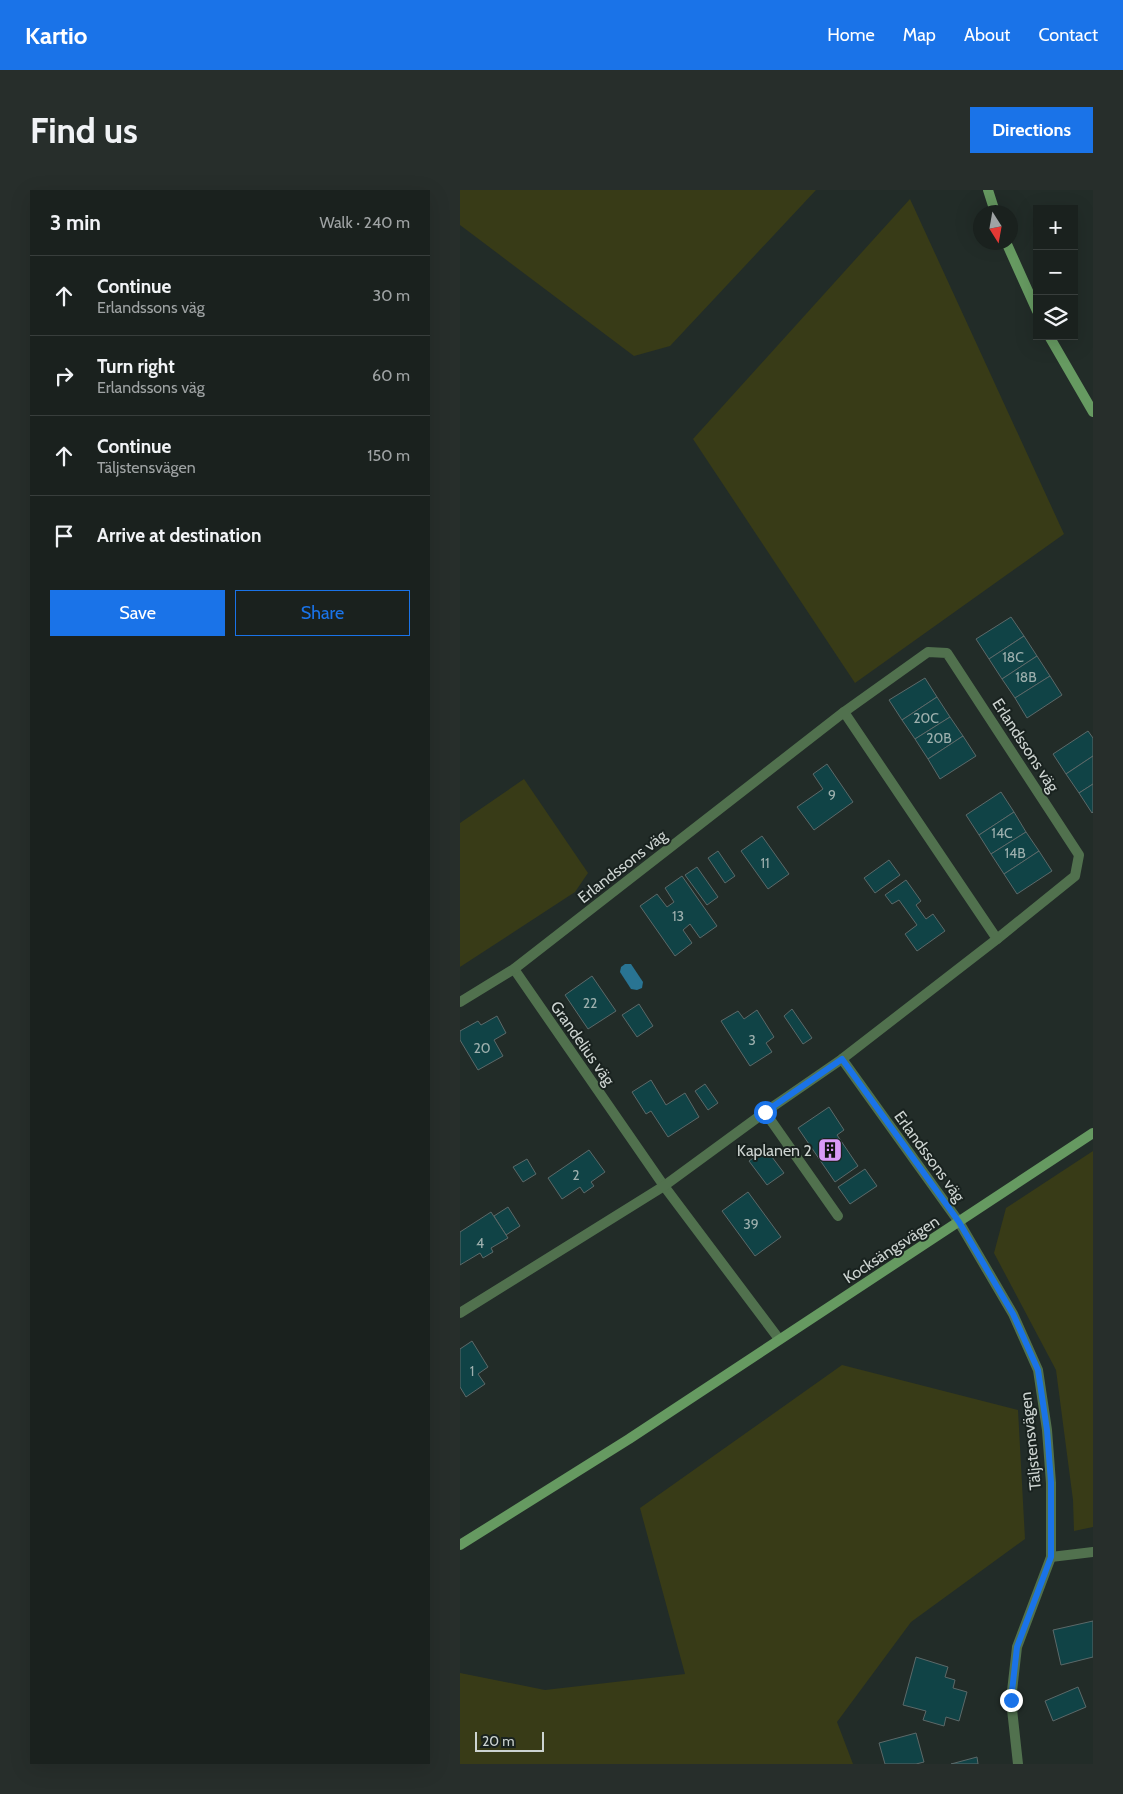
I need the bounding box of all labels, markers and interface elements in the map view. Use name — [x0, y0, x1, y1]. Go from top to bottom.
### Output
text: Kartio — [25, 21, 88, 50]
text: Home — [827, 24, 875, 46]
text: Map — [903, 24, 936, 46]
text: About — [964, 24, 1010, 46]
text: Contact — [1038, 24, 1098, 46]
button: Directions — [970, 107, 1093, 153]
text: Find us — [30, 109, 138, 152]
north arrow — [973, 205, 1018, 250]
map controls — [1033, 205, 1078, 340]
button: + — [1033, 205, 1078, 250]
text: 3 min — [50, 210, 101, 235]
text: Walk · 240 m — [319, 213, 410, 232]
button: − — [1033, 250, 1078, 295]
text: Continue — [97, 275, 171, 298]
icon: ahead — [50, 282, 78, 310]
text: 30 m — [373, 286, 410, 305]
button: layers — [1033, 295, 1078, 340]
text: Erlandssons väg — [97, 298, 205, 317]
text: Turn right — [97, 355, 175, 378]
icon: right — [50, 362, 78, 390]
text: 60 m — [372, 366, 410, 385]
text: Erlandssons väg — [97, 378, 205, 397]
text: Continue — [97, 435, 171, 458]
icon: ahead — [50, 442, 78, 470]
text: 150 m — [367, 446, 410, 465]
text: Täljstensvägen — [97, 458, 196, 477]
icon: arrive — [50, 522, 78, 550]
text: Arrive at destination — [97, 524, 261, 547]
button: Save — [50, 590, 225, 636]
button: Share — [235, 590, 410, 636]
house number: 18C — [1002, 648, 1024, 666]
house number: 18B — [1015, 668, 1037, 686]
street label: Erlandssons väg — [988, 695, 1063, 796]
house number: 20C — [913, 709, 939, 727]
house number: 20B — [926, 729, 952, 747]
house number: 9 — [828, 786, 836, 804]
house number: 14C — [991, 824, 1013, 842]
street label: Erlandssons väg — [574, 825, 671, 907]
house number: 14B — [1004, 844, 1026, 862]
house number: 11 — [760, 854, 770, 872]
house number: 13 — [672, 907, 684, 925]
house number: 22 — [583, 994, 597, 1012]
street label: Grandelius väg — [547, 997, 619, 1090]
house number: 3 — [748, 1031, 756, 1049]
house number: 20 — [473, 1039, 491, 1057]
route start — [754, 1101, 777, 1124]
street label: Erlandssons väg — [890, 1107, 970, 1206]
building icon: Kaplanen 2 — [817, 1137, 843, 1163]
place label: Kaplanen 2 — [737, 1141, 812, 1160]
house number: 2 — [572, 1166, 580, 1184]
street label: Kocksängsvägen — [840, 1211, 943, 1287]
house number: 39 — [743, 1215, 759, 1233]
house number: 4 — [476, 1234, 484, 1252]
house number: 1 — [470, 1362, 474, 1380]
street label: Täljstensvägen — [1016, 1391, 1045, 1491]
route end — [1000, 1689, 1023, 1712]
scale bar — [475, 1729, 544, 1752]
text: 20 m — [482, 1732, 515, 1750]

